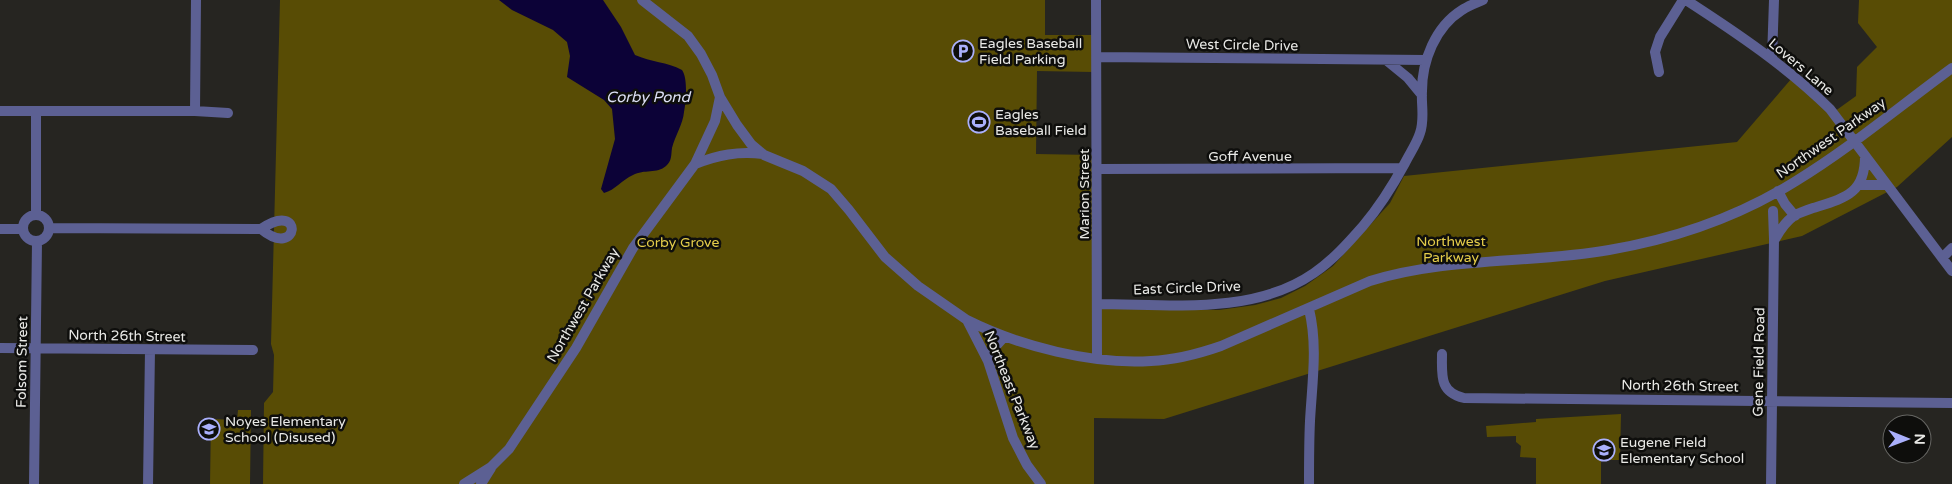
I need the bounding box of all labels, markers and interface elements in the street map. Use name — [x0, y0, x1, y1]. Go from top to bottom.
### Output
place label: Eagles Baseball Field Parking — [979, 35, 1082, 68]
street label: Lovers Lane — [1765, 35, 1837, 99]
street label: West Circle Drive — [1186, 36, 1298, 54]
parking icon: Eagles Baseball Field Parking — [951, 39, 975, 63]
water label: Corby Pond — [606, 88, 692, 106]
street label: Northwest Parkway — [1773, 94, 1889, 182]
place label: Eagles Baseball Field — [995, 106, 1087, 139]
sports icon: Eagles Baseball Field — [967, 110, 991, 134]
street label: Marion Street — [1076, 148, 1093, 239]
street label: Goff Avenue — [1208, 148, 1292, 165]
park label: Northwest Parkway — [1416, 233, 1486, 266]
park label: Corby Grove — [637, 234, 719, 251]
street label: Northwest Parkway — [543, 244, 623, 365]
street label: East Circle Drive — [1133, 278, 1241, 298]
street label: Gene Field Road — [1750, 307, 1768, 417]
street label: Folsom Street — [13, 315, 31, 408]
street label: North 26th Street — [68, 326, 187, 346]
street label: Northeast Parkway — [980, 328, 1044, 452]
street label: North 26th Street — [1621, 376, 1740, 396]
place label: Noyes Elementary School (Disused) — [225, 413, 346, 446]
north arrow — [1882, 414, 1932, 464]
school or university icon: Noyes Elementary School (Disused) — [197, 417, 221, 441]
text: N — [1911, 433, 1928, 445]
place label: Eugene Field Elementary School — [1620, 434, 1744, 467]
school or university icon: Eugene Field Elementary School — [1592, 438, 1616, 462]

